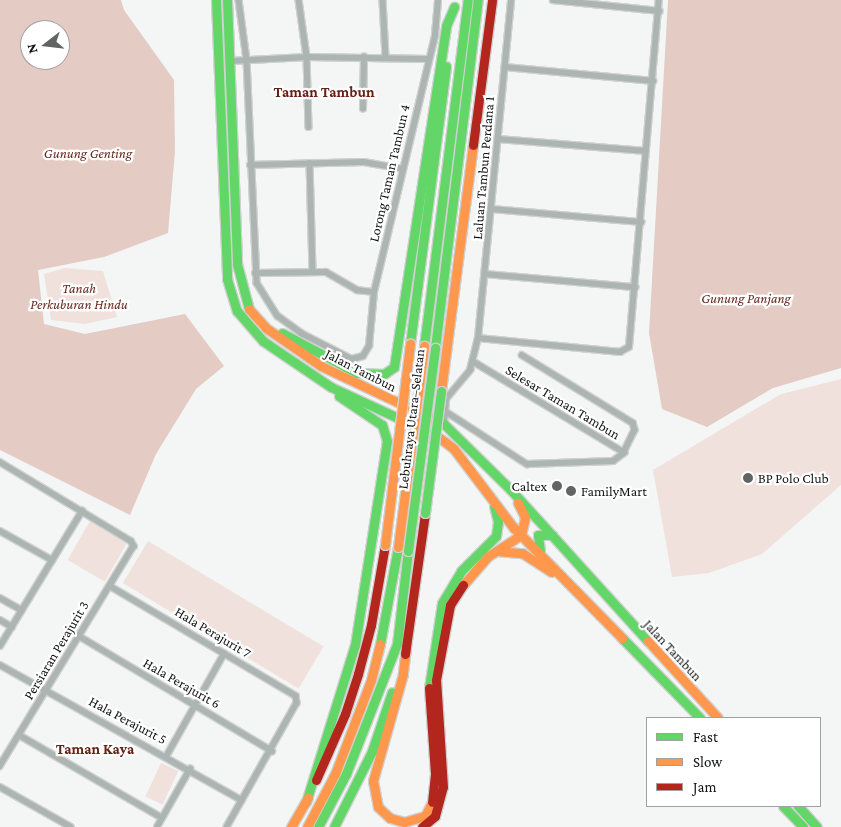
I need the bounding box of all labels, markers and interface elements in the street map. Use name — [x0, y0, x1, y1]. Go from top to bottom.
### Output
north arrow — [20, 20, 70, 70]
text: N — [23, 42, 41, 56]
district label: Taman Tambun — [273, 84, 375, 102]
street label: Laluan Tambun Perdana 1 — [468, 96, 498, 240]
street label: Lorong Taman Tambun 4 — [365, 103, 413, 243]
park label: Gunung Genting — [44, 145, 132, 161]
park label: Tanah Perkuburan Hindu — [30, 280, 128, 312]
park label: Gunung Panjang — [701, 290, 791, 306]
street label: Jalan Tambun — [322, 345, 400, 395]
street label: Lebuhraya Utara–Selatan — [394, 348, 428, 490]
street label: Selesar Taman Tambun — [503, 361, 623, 443]
place label: BP Polo Club — [758, 470, 829, 486]
marker: BP Polo Club — [742, 472, 754, 484]
place label: Caltex — [512, 478, 547, 494]
marker: Caltex — [551, 480, 563, 492]
place label: FamilyMart — [581, 483, 647, 499]
marker: FamilyMart — [565, 485, 577, 497]
street label: Persiaran Perajurit 3 — [20, 598, 92, 702]
street label: Hala Perajurit 7 — [172, 603, 254, 661]
street label: Jalan Tambun — [640, 616, 706, 684]
street label: Hala Perajurit 6 — [140, 654, 224, 712]
street label: Hala Perajurit 5 — [86, 692, 170, 748]
legend — [646, 717, 821, 807]
text: Fast — [693, 729, 718, 745]
district label: Taman Kaya — [56, 741, 134, 759]
text: Slow — [693, 754, 722, 770]
text: Jam — [693, 779, 716, 795]

